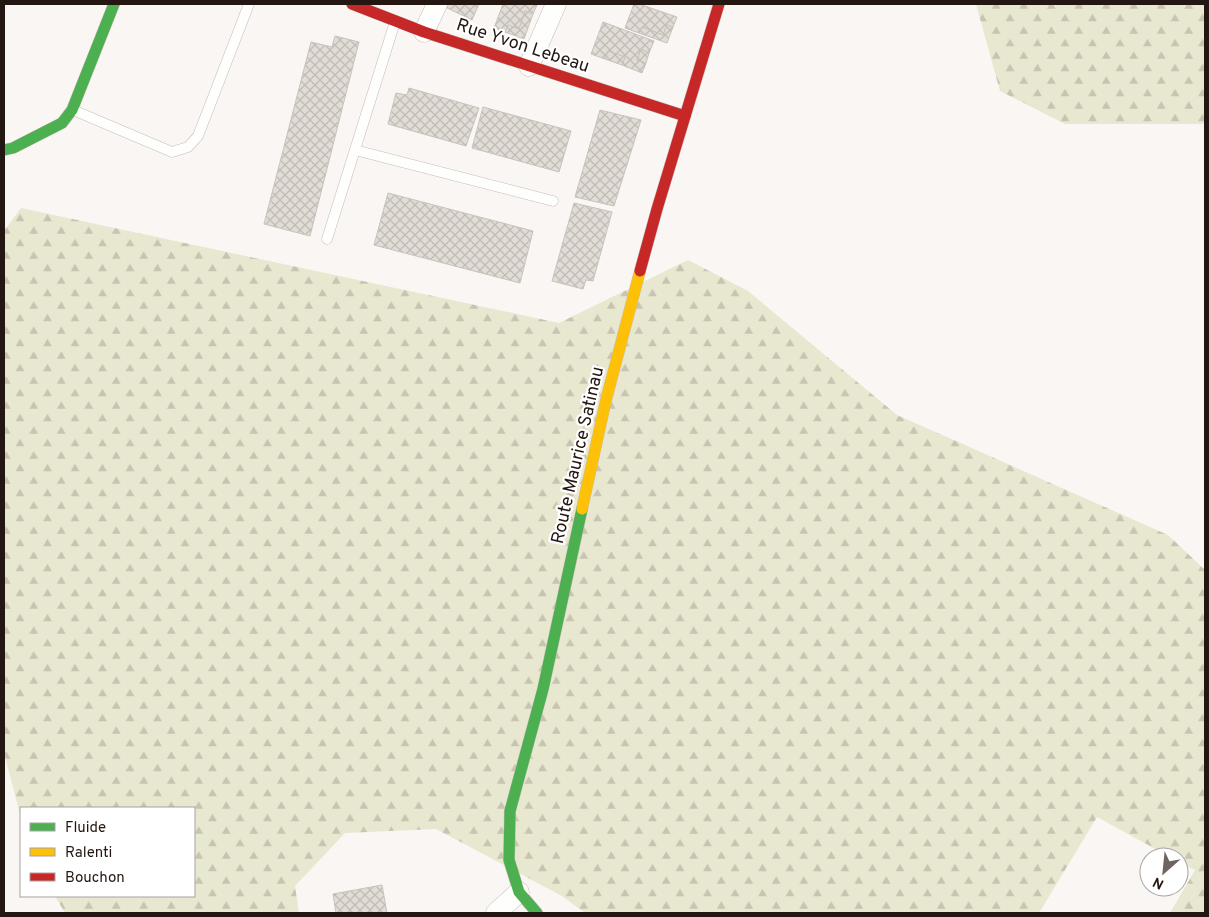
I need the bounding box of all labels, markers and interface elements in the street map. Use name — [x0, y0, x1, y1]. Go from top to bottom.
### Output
street label: Rue Yvon Lebeau — [453, 14, 592, 79]
street label: Route Maurice Satinau — [547, 364, 610, 546]
legend — [20, 807, 195, 897]
text: Fluide — [65, 819, 106, 838]
text: Ralenti — [65, 844, 112, 863]
north arrow — [1139, 847, 1189, 897]
text: Bouchon — [65, 869, 125, 888]
text: N — [1150, 872, 1167, 892]

